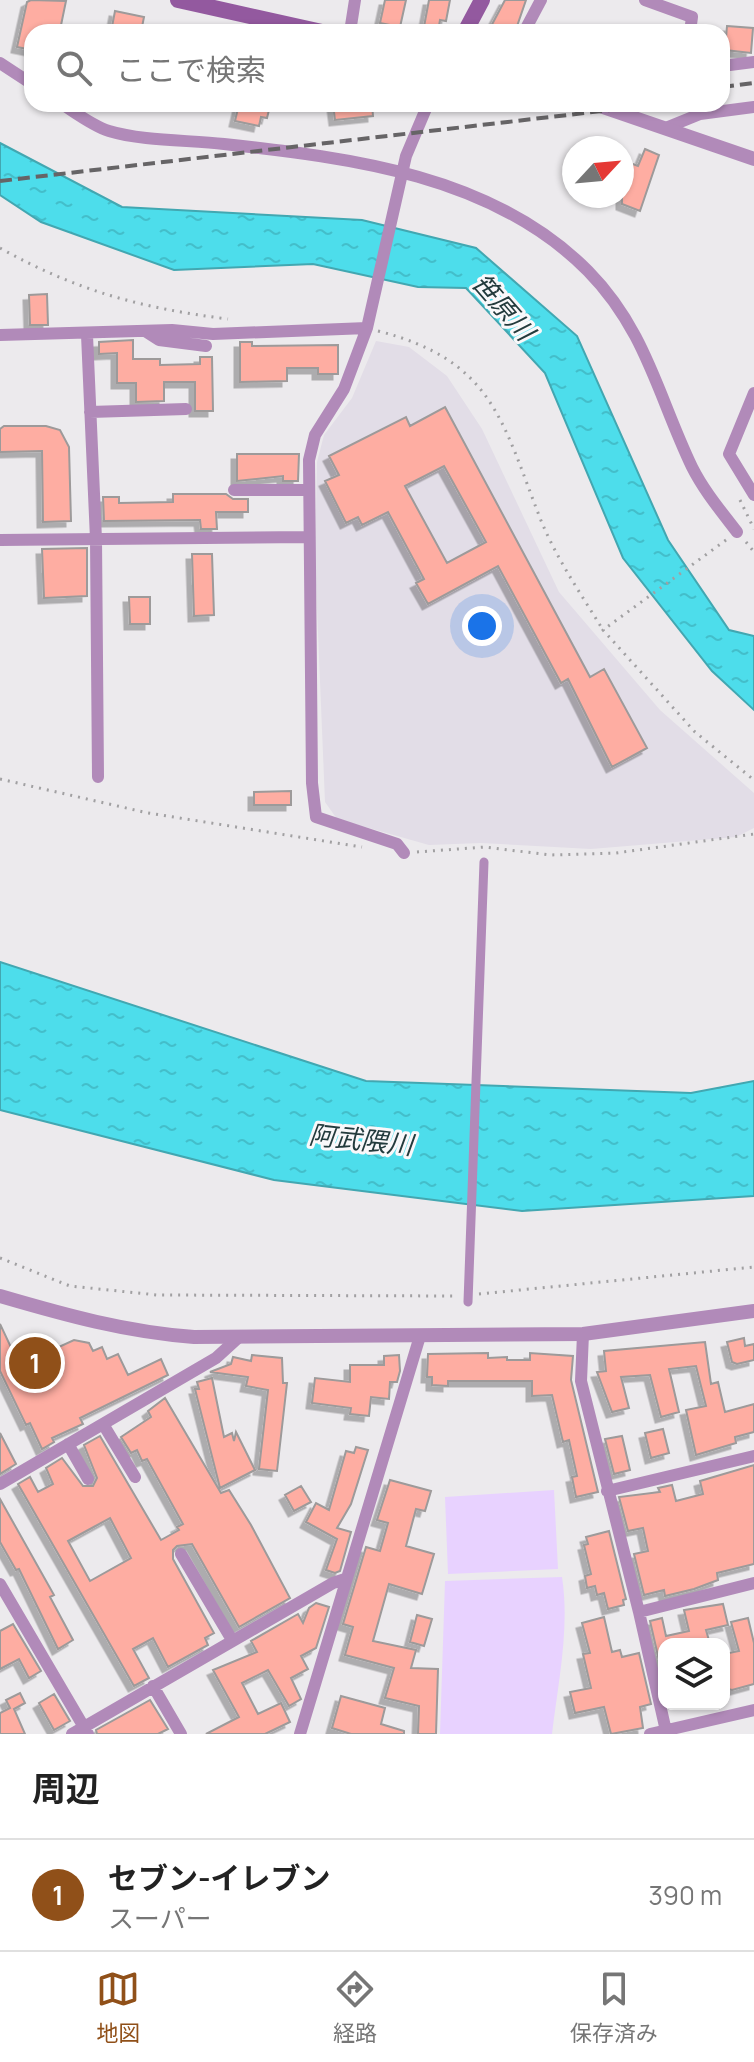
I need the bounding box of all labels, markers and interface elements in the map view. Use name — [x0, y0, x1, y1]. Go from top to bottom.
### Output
search box — [24, 24, 730, 112]
icon: search — [52, 46, 96, 90]
text: ここで検索 — [116, 49, 266, 90]
north arrow — [562, 136, 634, 208]
water label: 笹原川 — [465, 265, 545, 350]
your location — [462, 606, 502, 646]
water label: 阿武隈川 — [308, 1116, 418, 1163]
pin: 1 — [9, 1333, 61, 1393]
map controls — [658, 1638, 730, 1710]
button: layers — [658, 1638, 730, 1710]
text: 周辺 — [32, 1765, 100, 1811]
text: セブン-イレブン — [108, 1857, 331, 1898]
text: 1 — [52, 1877, 64, 1913]
text: 390 m — [648, 1877, 722, 1913]
text: スーパー — [108, 1900, 212, 1936]
tab: 地図 — [96, 1967, 140, 2048]
tab: 経路 — [333, 1967, 377, 2048]
tab: 保存済み — [570, 1967, 658, 2048]

